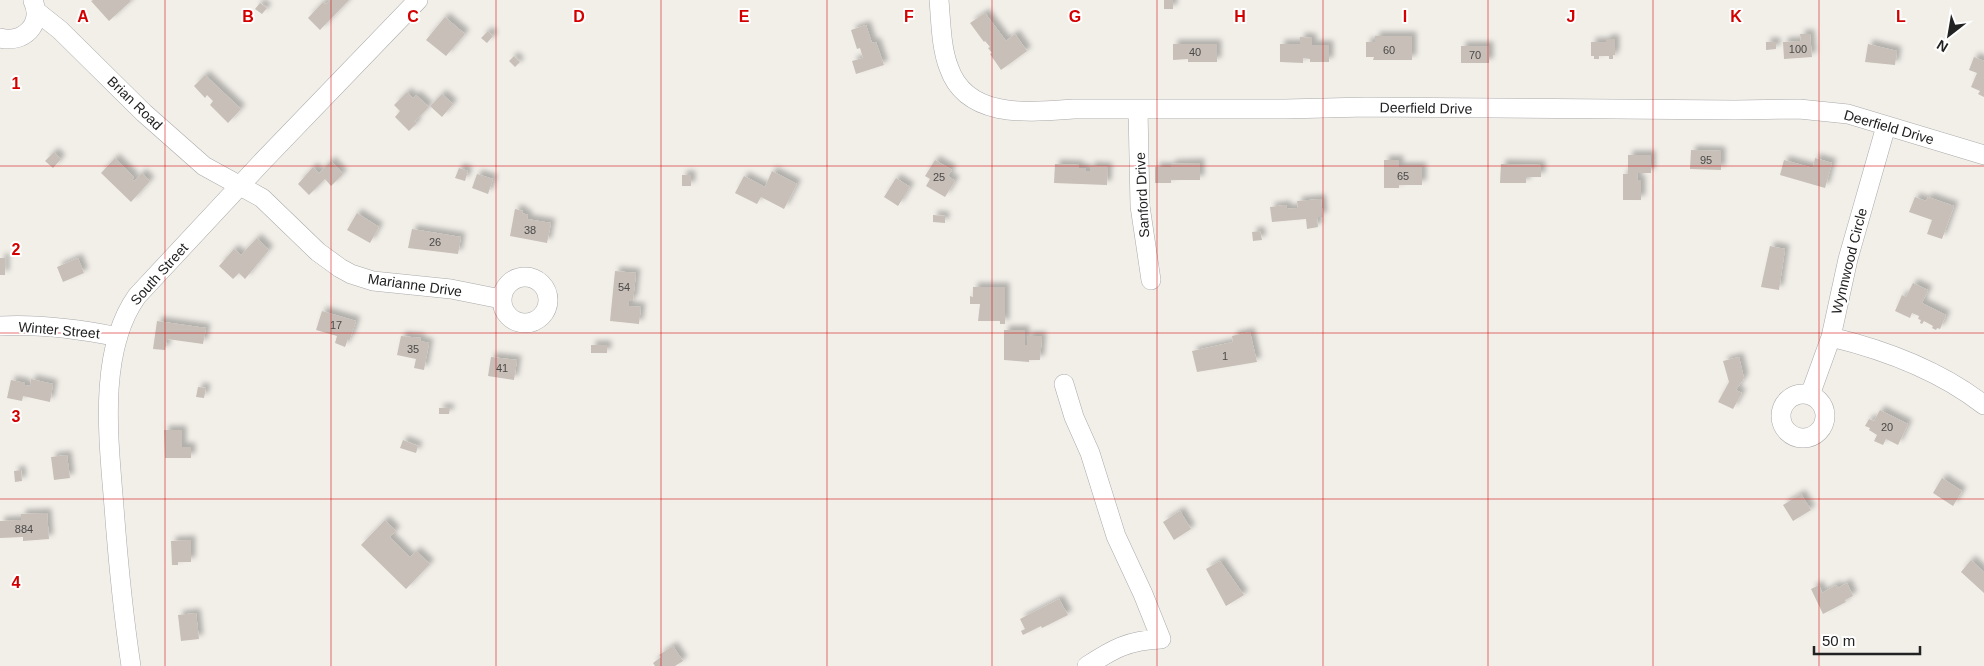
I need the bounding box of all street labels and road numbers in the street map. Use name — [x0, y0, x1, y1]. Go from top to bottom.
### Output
street label: Brian Road — [104, 73, 166, 133]
street label: Deerfield Drive — [1380, 99, 1473, 117]
street label: Deerfield Drive — [1842, 107, 1936, 148]
street label: Sanford Drive — [1132, 152, 1152, 238]
street label: Wynnwood Circle — [1828, 206, 1870, 316]
street label: South Street — [127, 240, 191, 308]
street label: Marianne Drive — [367, 270, 463, 300]
street label: Winter Street — [18, 318, 100, 342]

